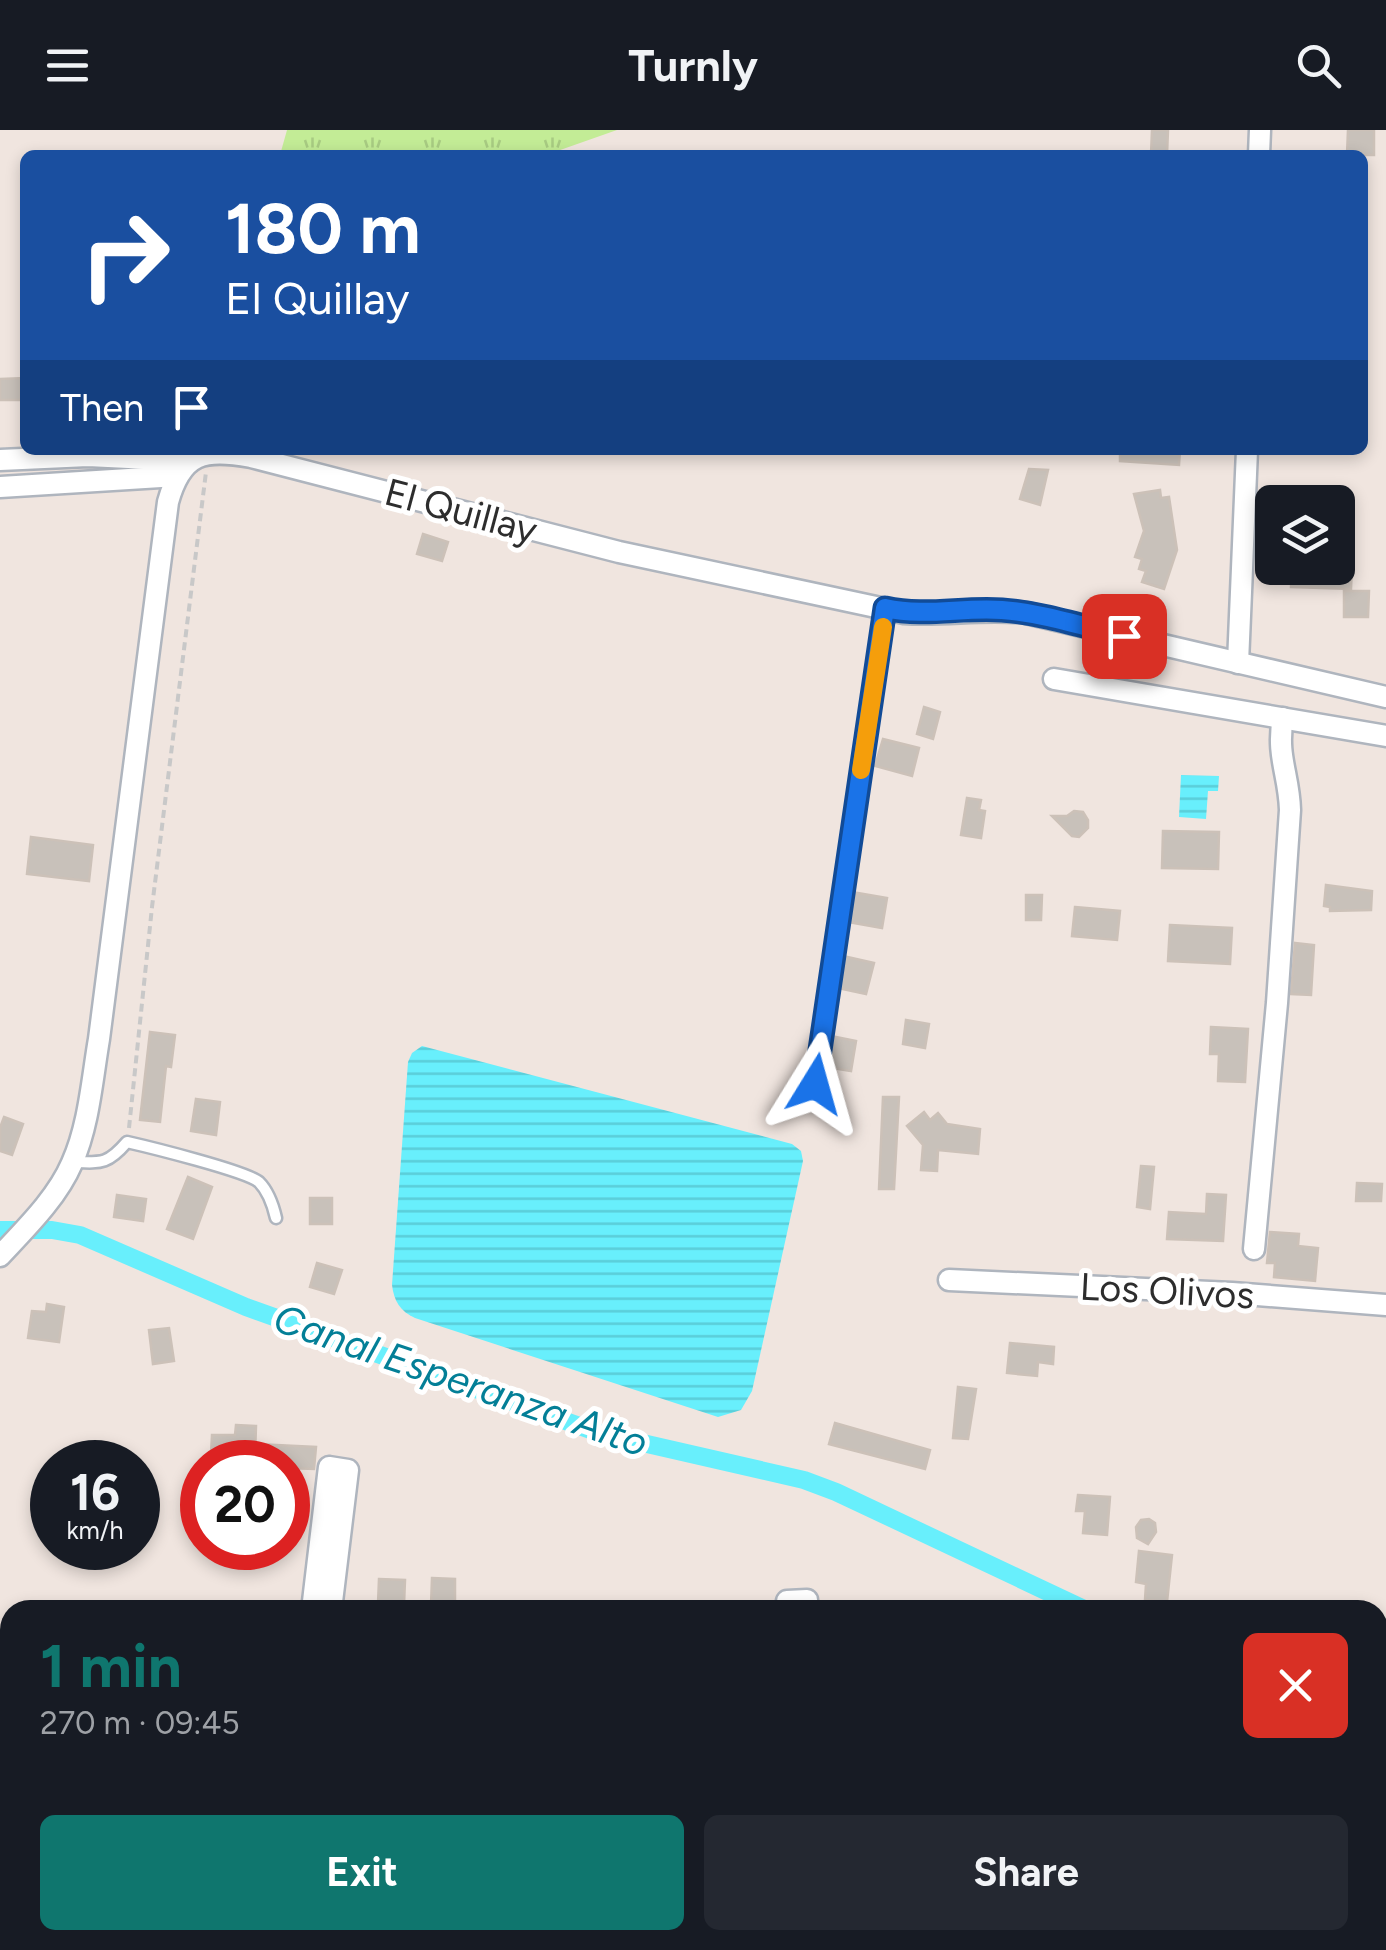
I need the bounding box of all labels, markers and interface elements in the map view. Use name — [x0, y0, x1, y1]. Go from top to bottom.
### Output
icon: menu — [40, 38, 95, 93]
text: Turnly — [628, 38, 758, 92]
icon: search — [1291, 38, 1346, 93]
text: 180 m — [225, 186, 420, 271]
icon: right — [60, 190, 190, 320]
text: El Quillay — [225, 271, 409, 325]
icon: arrive — [164, 380, 219, 435]
text: Then — [60, 385, 144, 431]
street label: El Quillay — [380, 469, 542, 553]
map controls — [1255, 485, 1355, 585]
button: layers — [1255, 485, 1355, 585]
pin — [1082, 594, 1167, 679]
icon: arrive — [1097, 609, 1152, 664]
position arrow — [763, 1032, 867, 1136]
street label: Los Olivos — [1079, 1263, 1255, 1319]
water label: Canal Esperanza Alto — [268, 1293, 654, 1467]
speed limit sign: 20 — [180, 1440, 310, 1570]
text: 16 — [70, 1462, 120, 1523]
text: km/h — [66, 1515, 124, 1545]
text: 1 min — [40, 1630, 182, 1702]
button: close — [1243, 1633, 1348, 1738]
text: 270 m · 09:45 — [40, 1704, 240, 1742]
button: Exit — [40, 1815, 684, 1930]
button: Share — [704, 1815, 1348, 1930]

